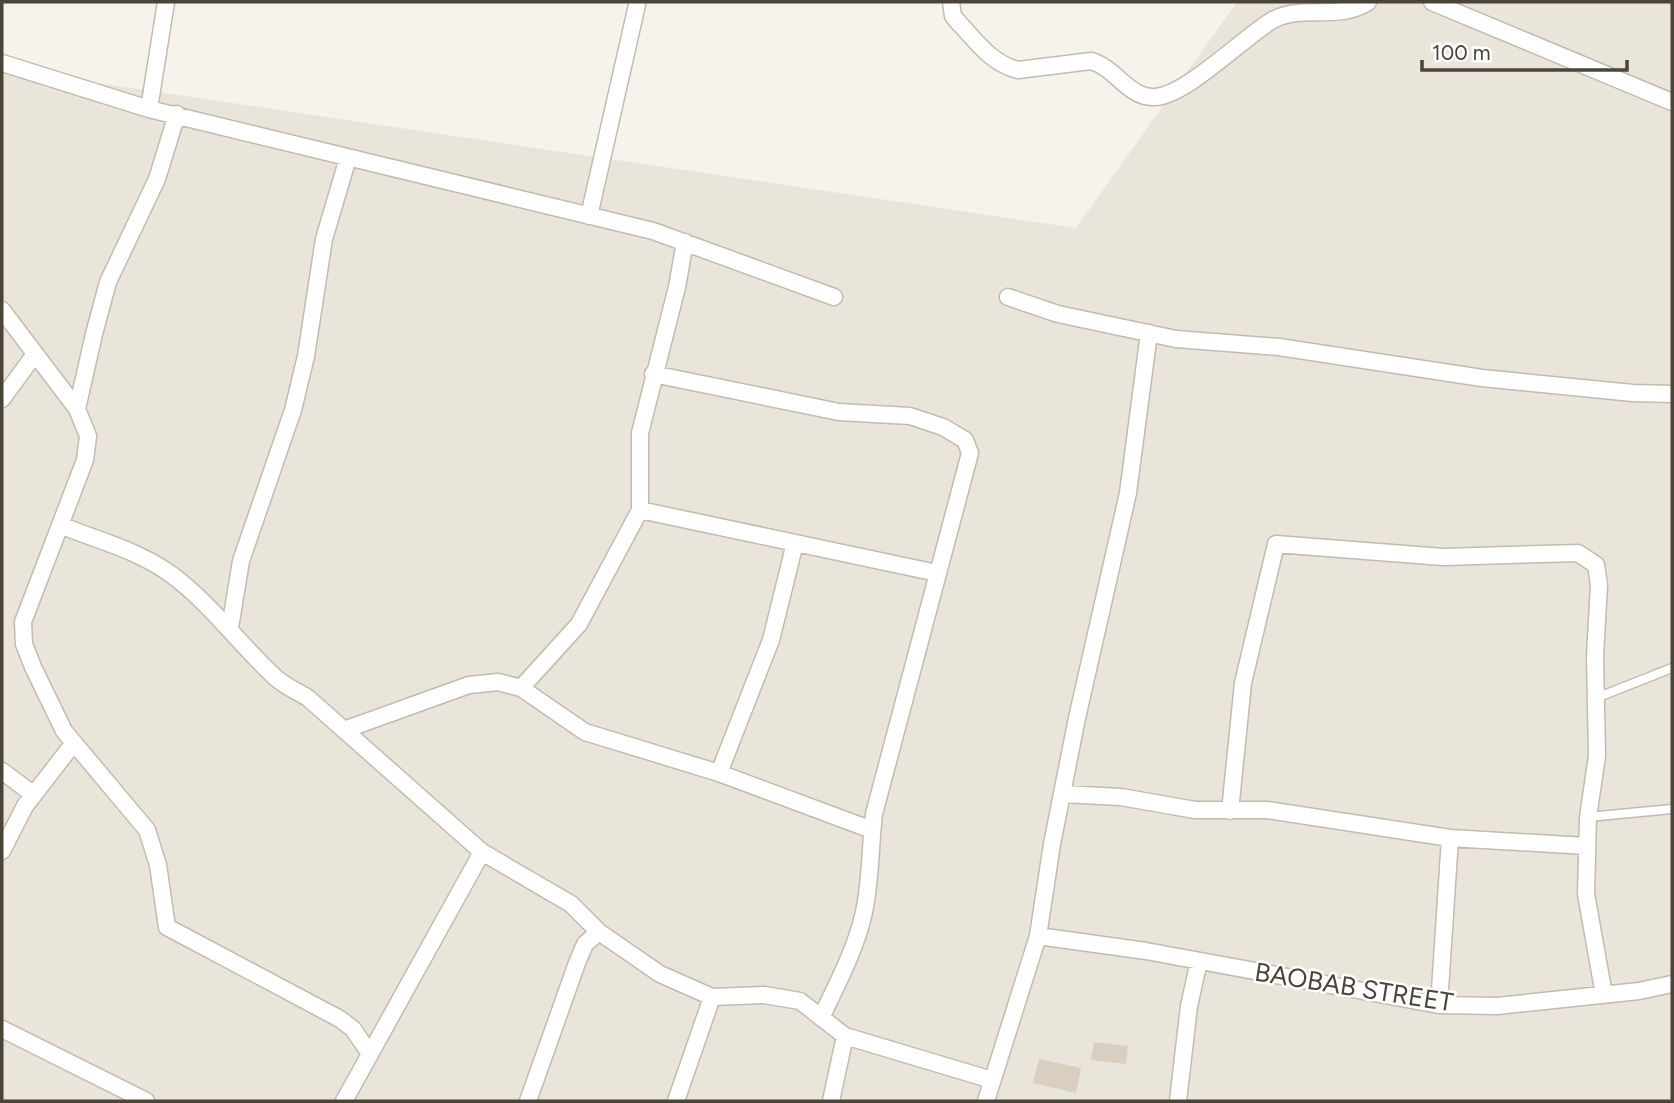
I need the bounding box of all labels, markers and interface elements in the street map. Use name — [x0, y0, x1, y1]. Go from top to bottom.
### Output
scale bar — [1422, 28, 1627, 72]
text: 100 m — [1432, 40, 1491, 65]
street label: BAOBAB STREET — [1252, 956, 1456, 1019]

